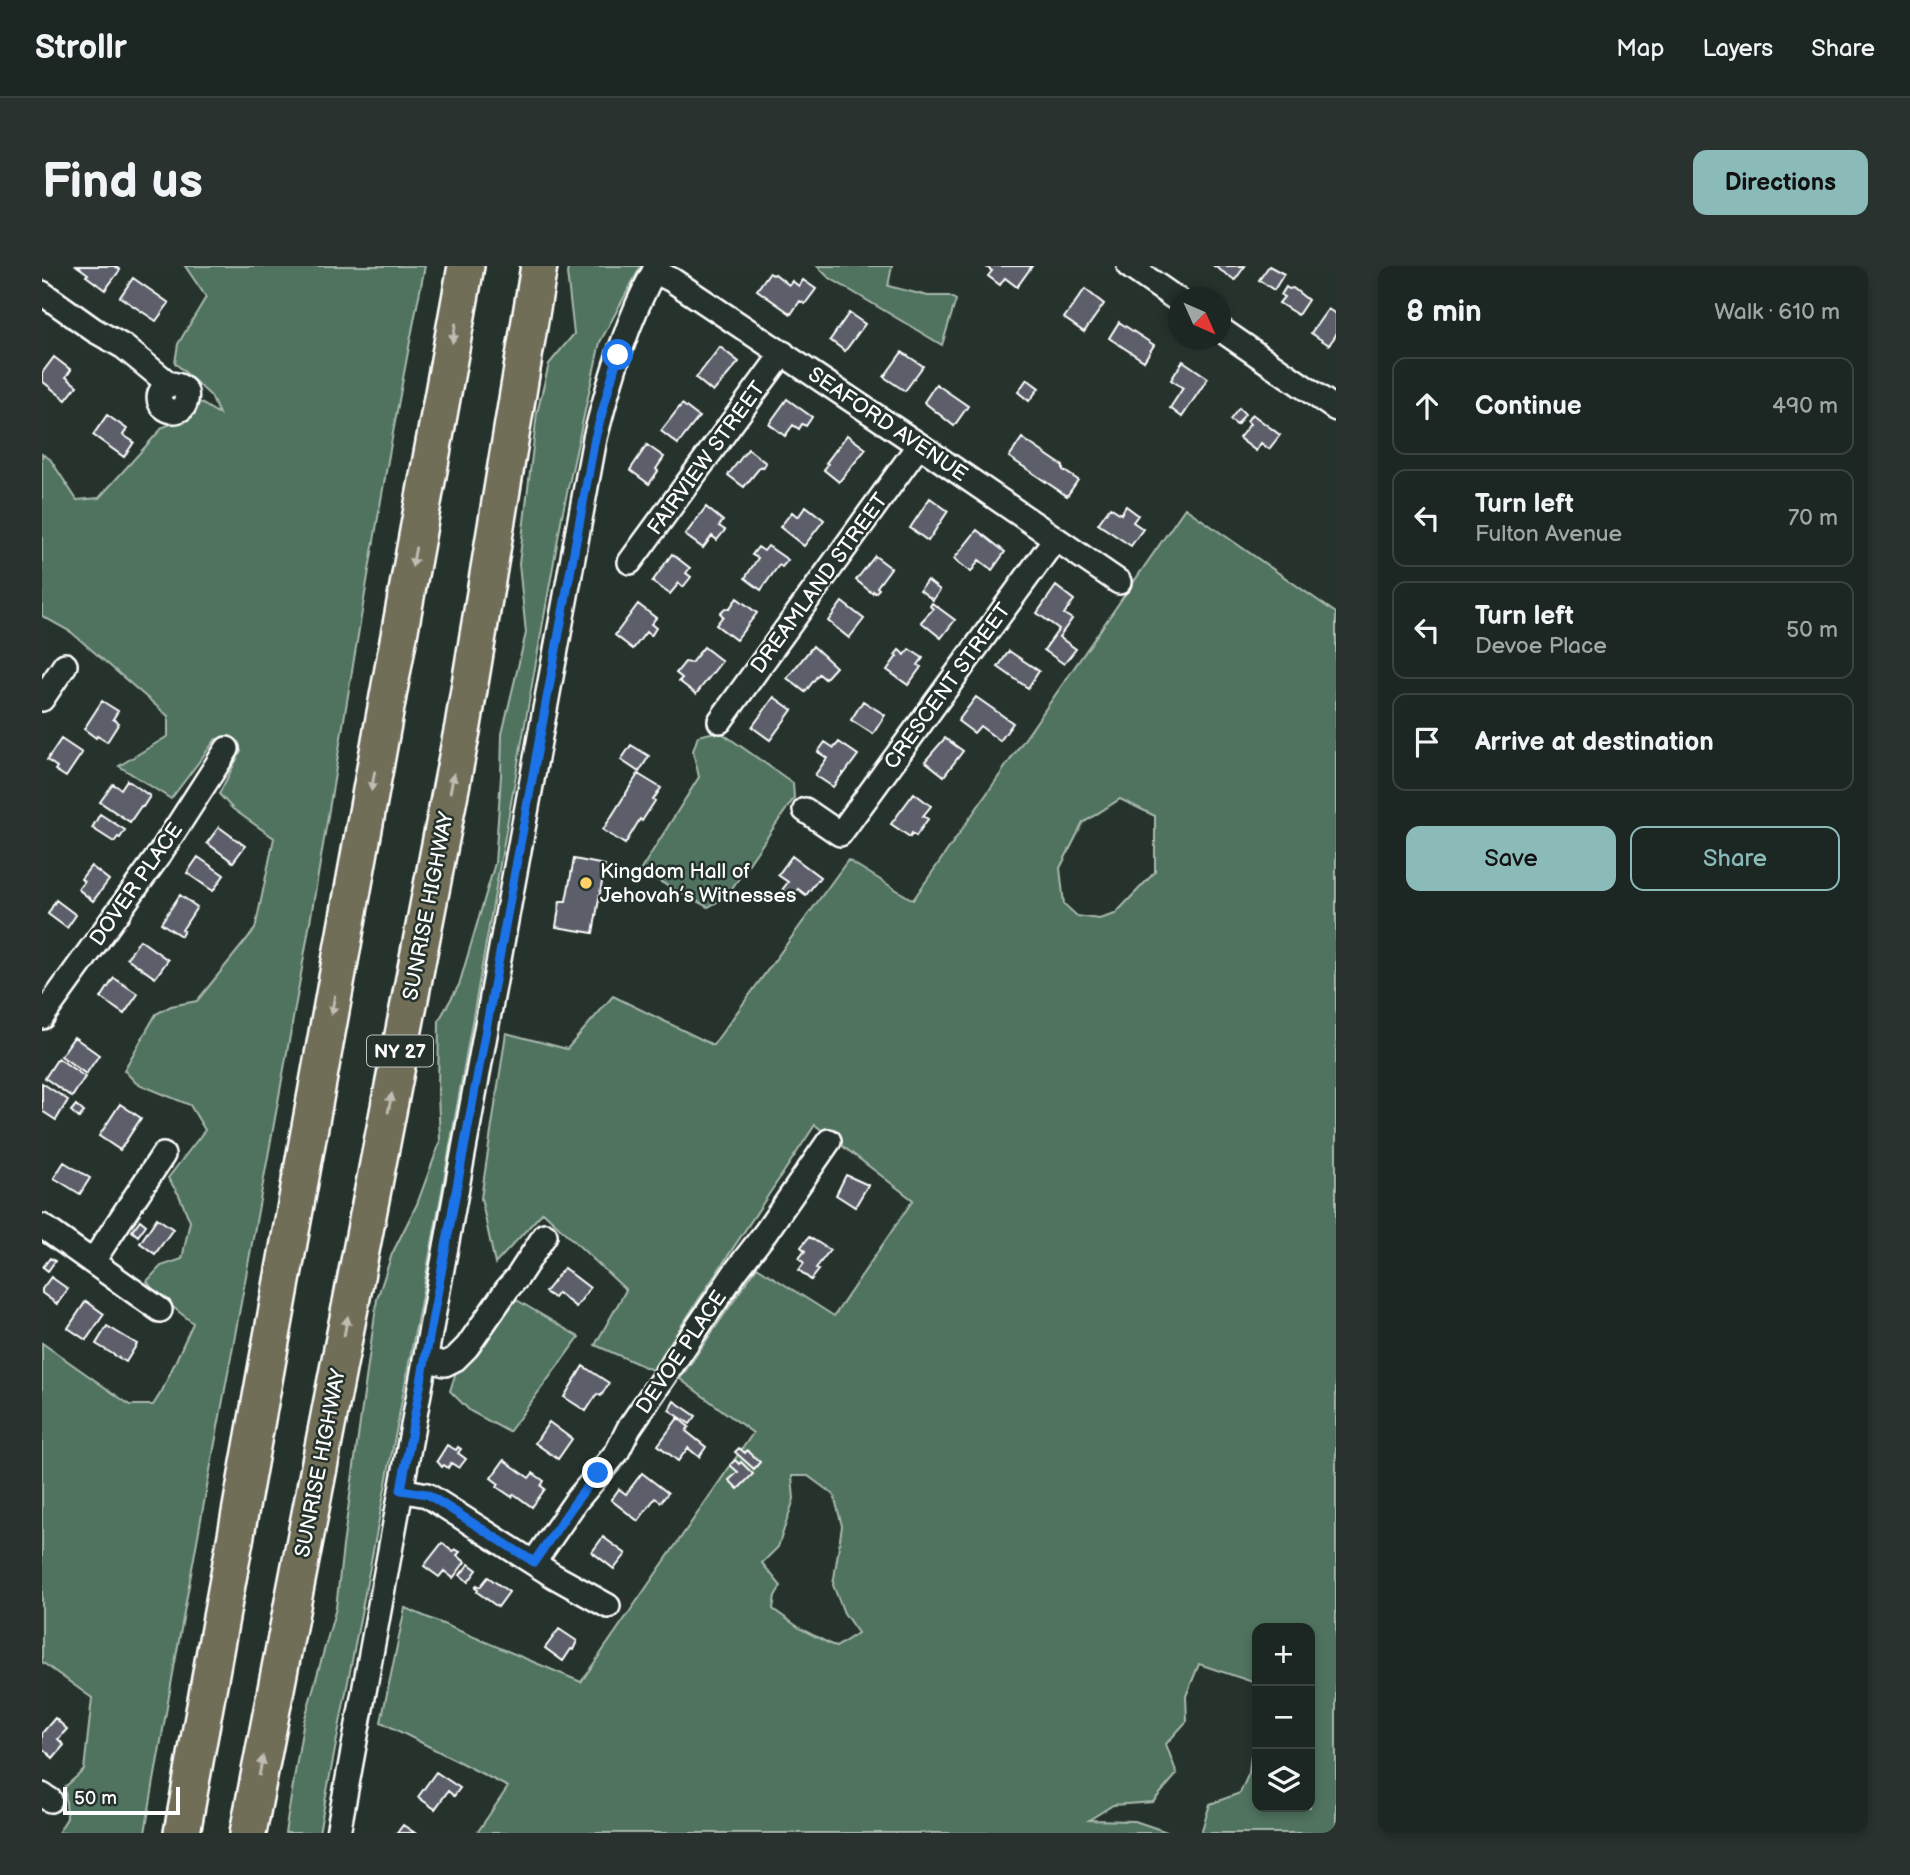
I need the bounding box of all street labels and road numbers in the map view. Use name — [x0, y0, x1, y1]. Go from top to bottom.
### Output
street label: SEAFORD AVENUE — [803, 362, 972, 487]
street label: FAIRVIEW STREET — [642, 376, 771, 540]
street label: DREAMLAND STREET — [746, 488, 893, 678]
street label: CRESCENT STREET — [879, 598, 1016, 774]
street label: SUNRISE HIGHWAY — [398, 809, 459, 1002]
street label: DOVER PLACE — [85, 818, 188, 951]
road number: NY 27 — [367, 1036, 433, 1066]
street label: DEVOE PLACE — [631, 1286, 732, 1419]
street label: SUNRISE HIGHWAY — [290, 1366, 351, 1559]

